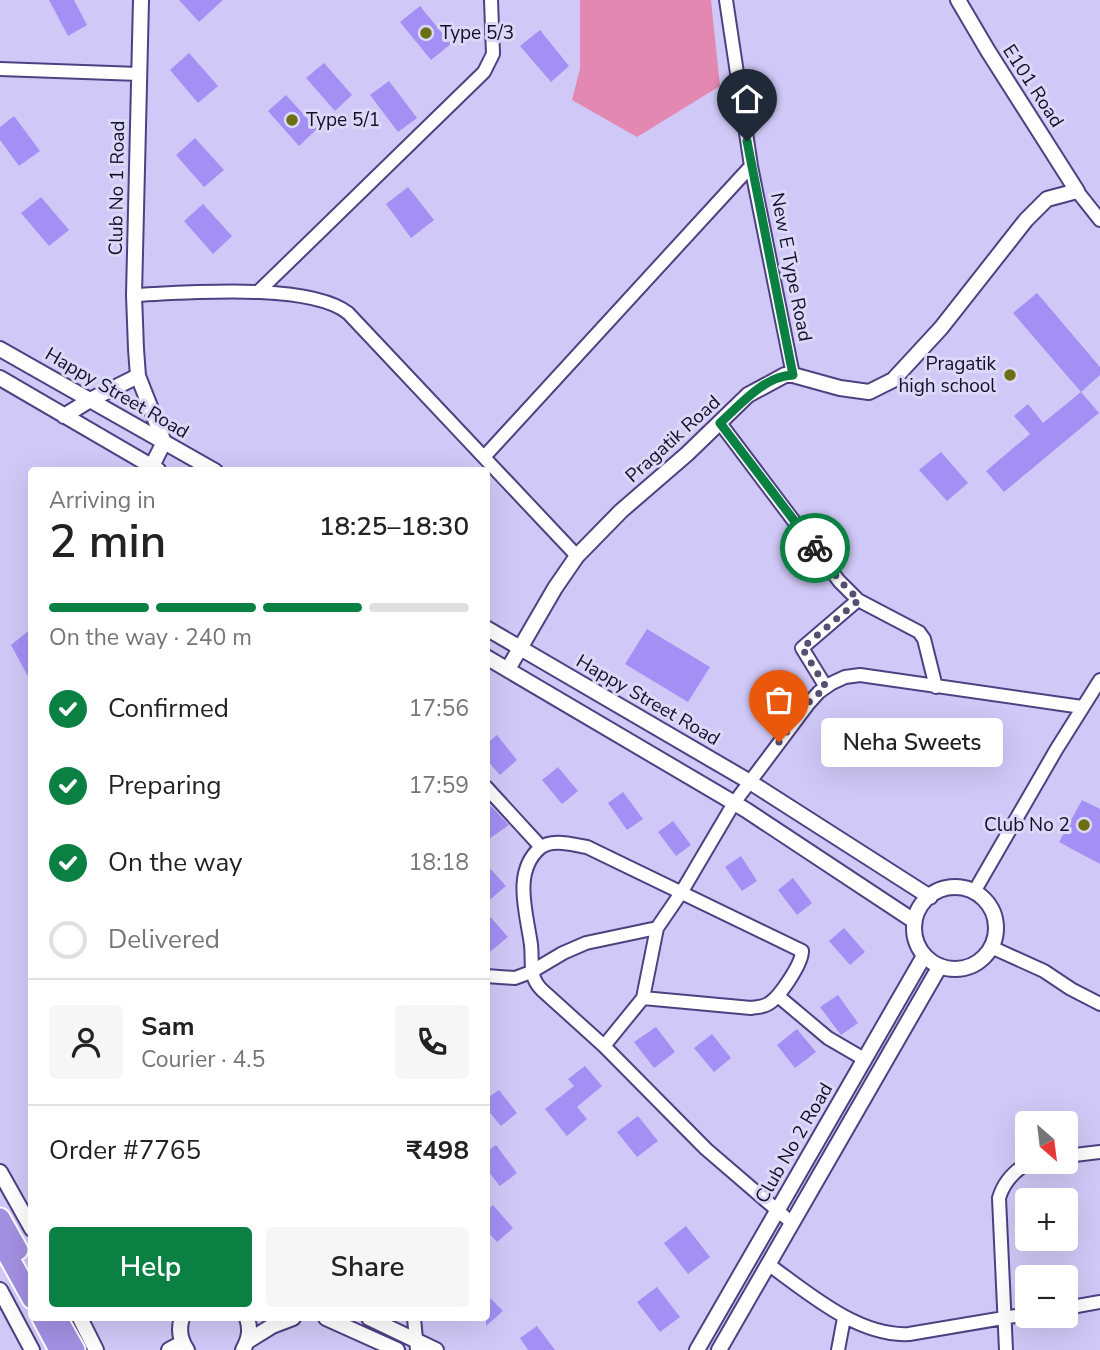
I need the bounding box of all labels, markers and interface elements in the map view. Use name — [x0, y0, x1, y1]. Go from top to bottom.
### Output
place label: Type 5/3 — [440, 20, 514, 46]
marker: Type 5/3 — [418, 25, 434, 41]
street label: E101 Road — [996, 39, 1070, 133]
pin — [717, 69, 777, 141]
icon: home — [728, 80, 766, 118]
place label: Type 5/1 — [306, 107, 380, 133]
marker: Type 5/1 — [284, 112, 300, 128]
street label: Club No 1 Road — [103, 120, 131, 256]
street label: New E Type Road — [764, 190, 818, 344]
street label: Happy Street Road — [40, 341, 194, 445]
place label: Pragatik high school — [899, 351, 996, 399]
marker: Pragatik high school — [1002, 367, 1018, 383]
street label: Pragatik Road — [620, 389, 726, 489]
text: Arriving in — [49, 485, 156, 516]
text: 18:25–18:30 — [319, 509, 469, 544]
text: 2 min — [49, 510, 166, 573]
courier — [780, 513, 850, 583]
icon: bike — [796, 529, 834, 567]
text: On the way · 240 m — [49, 622, 252, 653]
street label: Happy Street Road — [571, 648, 725, 752]
pin — [749, 670, 809, 742]
icon: bag — [760, 681, 798, 719]
icon: check — [49, 690, 87, 728]
text: Confirmed — [108, 691, 229, 726]
text: 17:56 — [409, 693, 469, 724]
callout: Neha Sweets — [821, 718, 1003, 766]
text: Neha Sweets — [843, 727, 981, 758]
icon: check — [49, 767, 87, 805]
text: Preparing — [108, 768, 221, 803]
text: 17:59 — [409, 770, 469, 801]
place label: Club No 2 — [984, 812, 1070, 838]
marker: Club No 2 — [1076, 817, 1092, 833]
icon: check — [49, 844, 87, 882]
text: On the way — [108, 845, 242, 880]
text: 18:18 — [409, 847, 469, 878]
text: Delivered — [108, 922, 220, 957]
button: person — [49, 1005, 123, 1079]
button: phone — [395, 1005, 469, 1079]
text: Sam — [141, 1009, 194, 1044]
text: Courier · 4.5 — [141, 1044, 265, 1075]
street label: Club No 2 Road — [749, 1078, 839, 1208]
north arrow — [1015, 1111, 1078, 1174]
map controls — [1015, 1111, 1078, 1328]
text: Order #7765 — [49, 1133, 201, 1168]
text: ₹498 — [407, 1133, 469, 1168]
button: + — [1015, 1188, 1078, 1251]
button: Help — [49, 1227, 252, 1307]
button: Share — [266, 1227, 469, 1307]
button: − — [1015, 1265, 1078, 1328]

